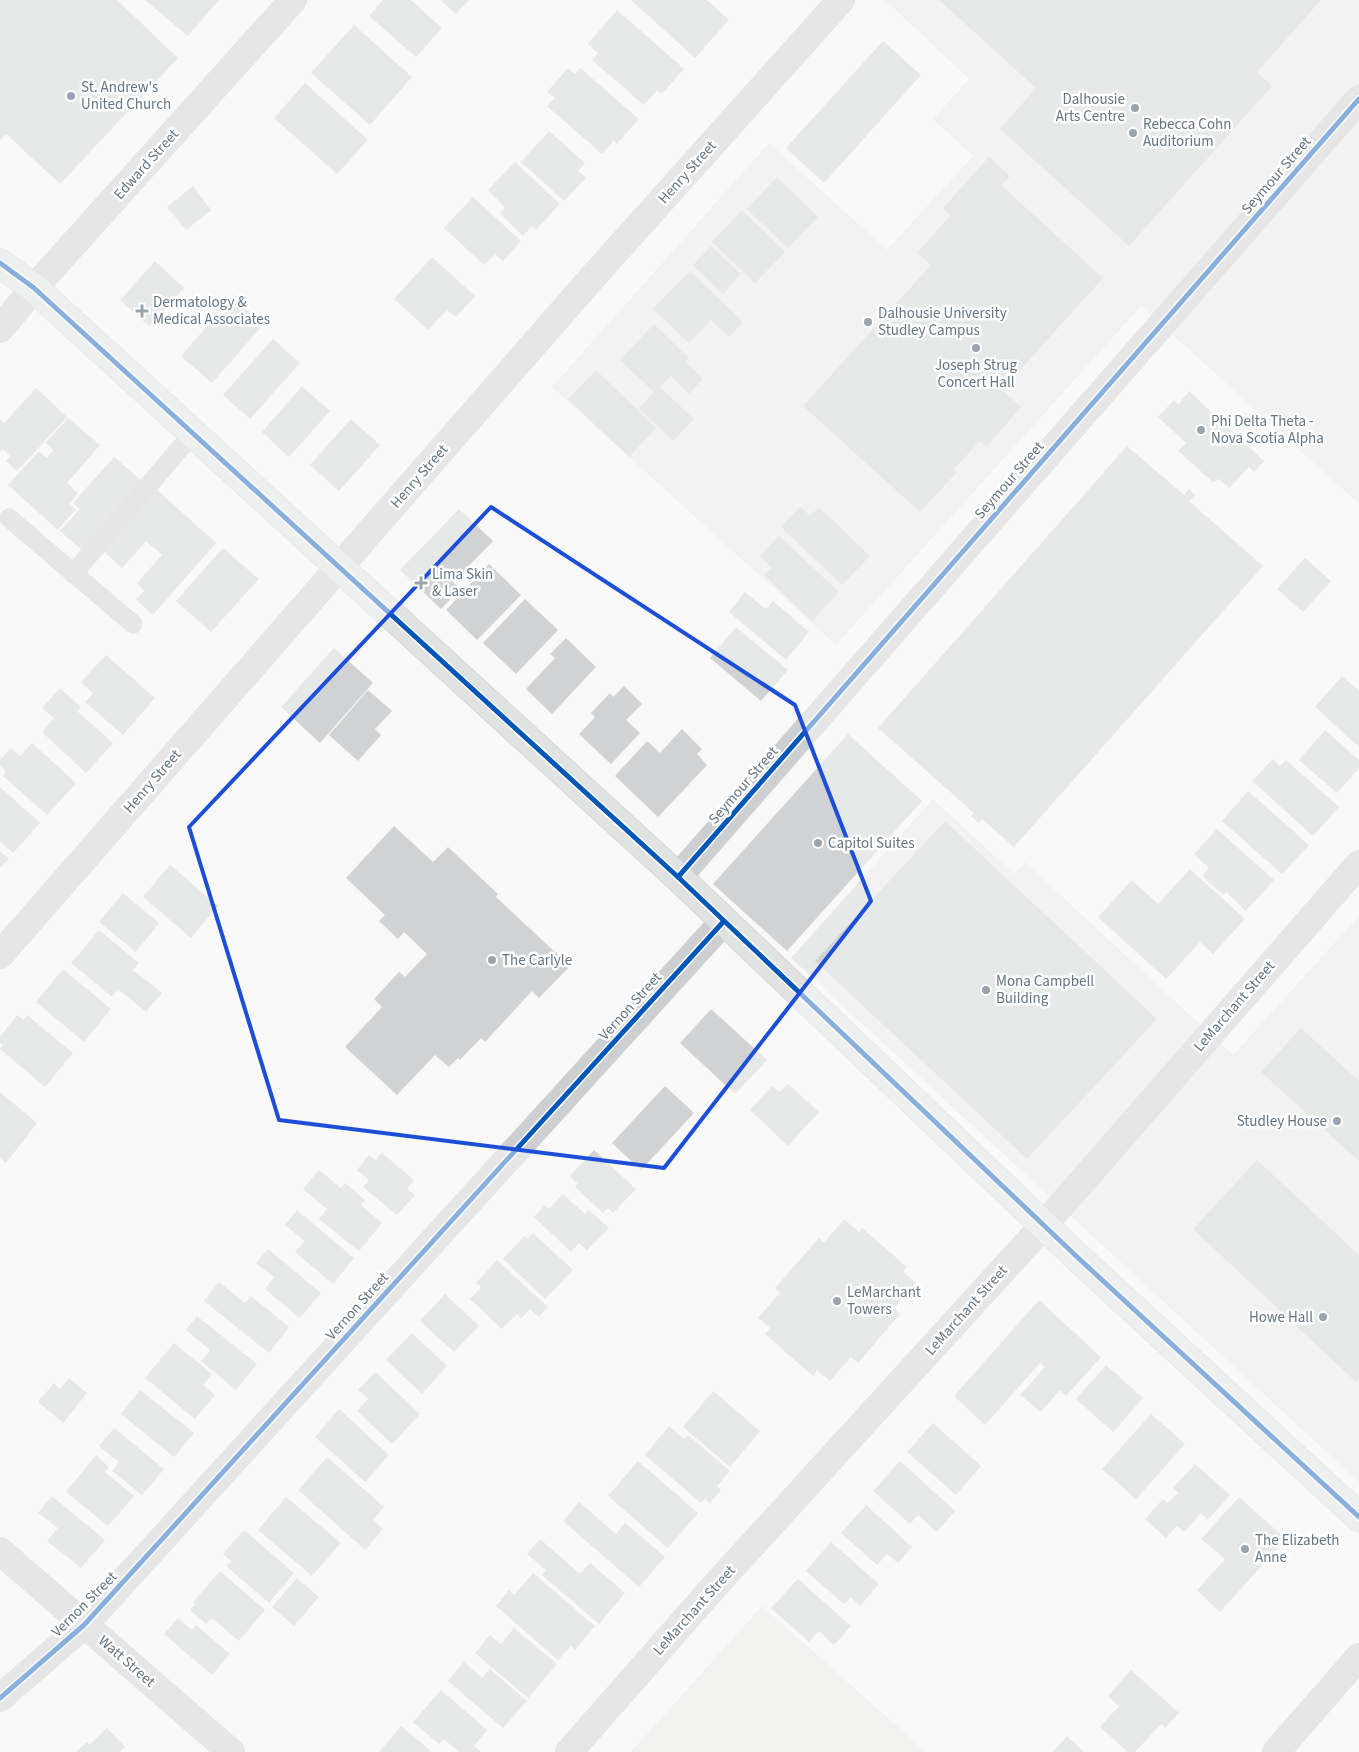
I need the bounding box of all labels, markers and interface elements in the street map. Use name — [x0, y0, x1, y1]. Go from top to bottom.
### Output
place label: St. Andrew's United Church — [81, 77, 171, 115]
place label: Dalhousie Arts Centre — [1056, 89, 1125, 127]
marker: St. Andrew's United Church — [65, 90, 77, 102]
marker: Dalhousie Arts Centre — [1129, 102, 1141, 114]
place label: Rebecca Cohn Auditorium — [1143, 114, 1231, 152]
street label: Edward Street — [109, 125, 184, 204]
marker: Rebecca Cohn Auditorium — [1127, 127, 1139, 139]
street label: Seymour Street — [1237, 132, 1316, 219]
street label: Henry Street — [653, 136, 721, 209]
place label: Dermatology & Medical Associates — [153, 292, 270, 330]
place label: Dalhousie University Studley Campus — [878, 303, 1007, 341]
marker: Dermatology & Medical Associates — [135, 304, 149, 318]
marker: Dalhousie University Studley Campus — [862, 316, 874, 328]
marker: Joseph Strug Concert Hall — [970, 342, 982, 354]
place label: Joseph Strug Concert Hall — [935, 355, 1018, 393]
place label: Phi Delta Theta - Nova Scotia Alpha — [1211, 411, 1324, 449]
marker: Phi Delta Theta - Nova Scotia Alpha — [1195, 424, 1207, 436]
street label: Seymour Street — [970, 437, 1049, 524]
street label: Henry Street — [386, 440, 453, 513]
place label: Lima Skin & Laser — [432, 564, 493, 602]
marker: Lima Skin & Laser — [414, 576, 428, 590]
street label: Seymour Street — [704, 742, 783, 829]
street label: Henry Street — [119, 745, 186, 818]
place label: Capitol Suites — [828, 833, 914, 854]
marker: Capitol Suites — [812, 837, 824, 849]
place label: The Carlyle — [502, 950, 572, 971]
marker: The Carlyle — [486, 954, 498, 966]
street label: LeMarchant Street — [1189, 956, 1280, 1056]
street label: Vernon Street — [594, 968, 667, 1045]
place label: Mona Campbell Building — [996, 971, 1094, 1009]
marker: Mona Campbell Building — [980, 984, 992, 996]
place label: Studley House — [1237, 1111, 1327, 1132]
marker: Studley House — [1331, 1115, 1343, 1127]
street label: LeMarchant Street — [920, 1261, 1012, 1360]
street label: Vernon Street — [321, 1268, 394, 1345]
place label: LeMarchant Towers — [847, 1282, 921, 1320]
marker: LeMarchant Towers — [831, 1295, 843, 1307]
place label: Howe Hall — [1249, 1307, 1313, 1328]
marker: Howe Hall — [1317, 1311, 1329, 1323]
place label: The Elizabeth Anne — [1255, 1530, 1339, 1568]
marker: The Elizabeth Anne — [1239, 1543, 1251, 1555]
street label: LeMarchant Street — [648, 1561, 740, 1660]
street label: Vernon Street — [47, 1567, 122, 1642]
street label: Watt Street — [94, 1631, 160, 1692]

